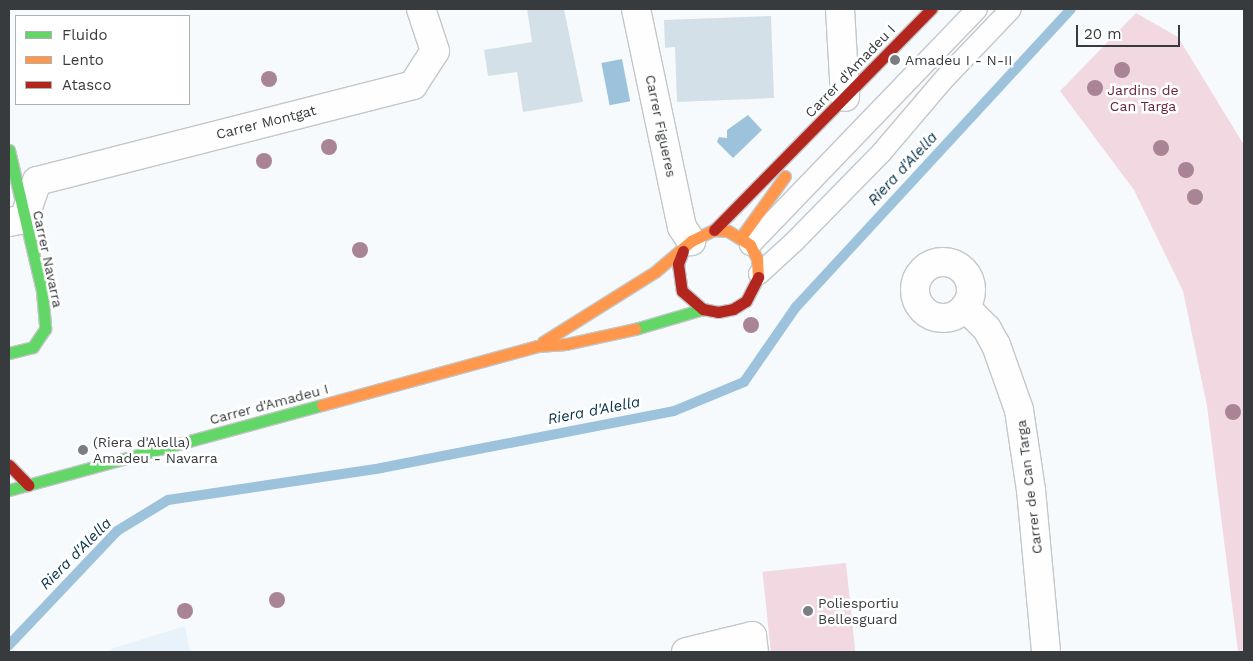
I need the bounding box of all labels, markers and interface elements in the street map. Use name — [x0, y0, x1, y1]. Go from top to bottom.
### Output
legend — [15, 15, 190, 105]
scale bar — [1078, 15, 1182, 47]
street label: Carrer d'Amadeu I — [801, 21, 899, 121]
text: 20 m — [1084, 25, 1122, 43]
text: Fluido — [62, 26, 107, 44]
text: Lento — [62, 51, 104, 69]
place label: Amadeu I - N-II — [905, 52, 1012, 68]
marker: Amadeu I - N-II — [889, 54, 901, 66]
street label: Carrer Figueres — [642, 73, 680, 179]
text: Atasco — [62, 76, 111, 94]
park label: Jardins de Can Targa — [1107, 82, 1179, 114]
street label: Carrer Montgat — [214, 101, 318, 143]
water label: Riera d'Alella — [864, 129, 942, 209]
street label: Carrer Navarra — [29, 209, 67, 309]
street label: Carrer d'Amadeu I — [208, 380, 330, 428]
water label: Riera d'Alella — [546, 393, 642, 429]
street label: Carrer de Can Targa — [1012, 419, 1046, 555]
place label: (Riera d'Alella) Amadeu - Navarra — [93, 434, 218, 467]
marker: (Riera d'Alella) Amadeu - Navarra — [77, 444, 89, 456]
water label: Riera d'Alella — [36, 514, 116, 594]
place label: Poliesportiu Bellesguard — [818, 595, 899, 628]
marker: Poliesportiu Bellesguard — [802, 605, 814, 617]

